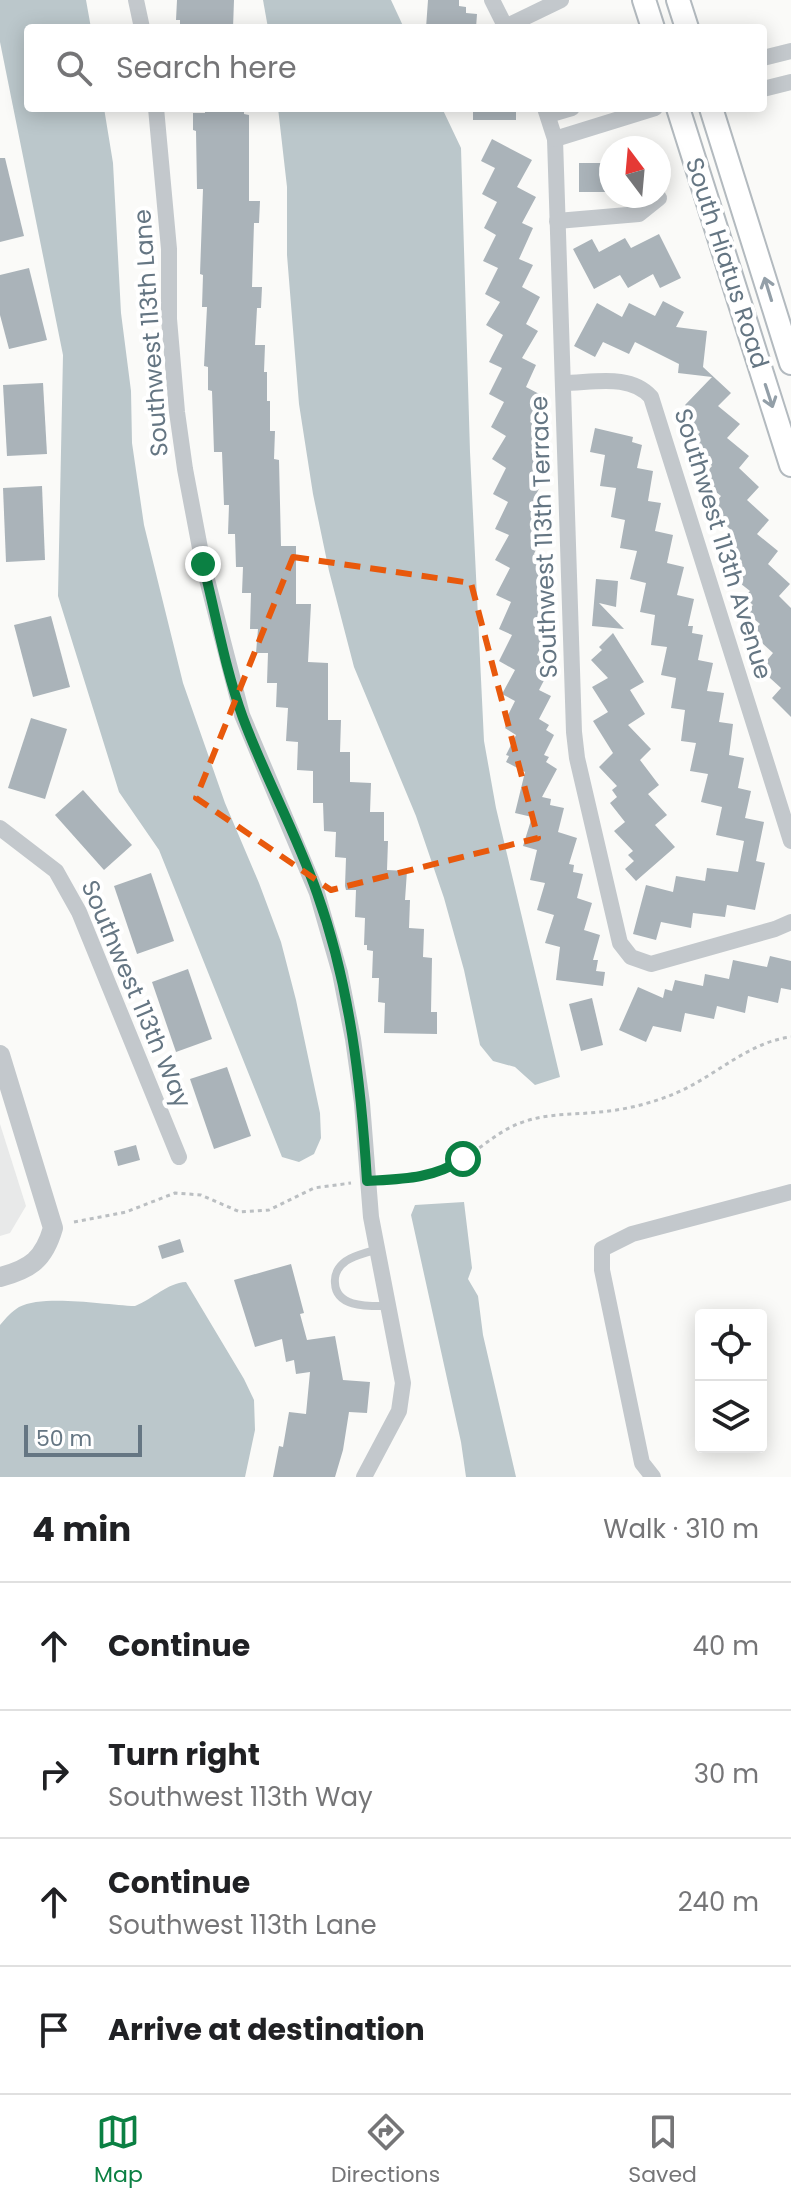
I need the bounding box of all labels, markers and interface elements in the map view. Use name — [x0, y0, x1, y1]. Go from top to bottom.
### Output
search box — [24, 24, 767, 112]
icon: search — [52, 46, 96, 90]
text: Search here — [116, 46, 297, 89]
north arrow — [599, 136, 671, 208]
street label: South Hiatus Road — [678, 153, 777, 372]
street label: Southwest 113th Lane — [125, 208, 176, 458]
one-way arrow — [759, 276, 774, 301]
one-way arrow — [763, 383, 778, 408]
street label: Southwest 113th Terrace — [522, 395, 565, 679]
street label: Southwest 113th Avenue — [667, 405, 780, 683]
route end — [185, 546, 221, 582]
street label: Southwest 113th Way — [74, 875, 200, 1113]
route start — [445, 1141, 481, 1177]
map controls — [695, 1309, 767, 1453]
button: locate — [695, 1309, 767, 1381]
button: layers — [695, 1381, 767, 1453]
scale bar — [24, 1421, 142, 1457]
text: 50 m — [36, 1423, 92, 1454]
text: 4 min — [32, 1505, 131, 1553]
text: Walk · 310 m — [603, 1511, 759, 1547]
icon: ahead — [32, 1624, 76, 1668]
text: Continue — [108, 1624, 250, 1667]
text: 40 m — [693, 1628, 759, 1664]
text: Turn right — [108, 1733, 260, 1776]
icon: right — [32, 1752, 76, 1796]
text: 30 m — [694, 1756, 759, 1792]
text: Southwest 113th Way — [108, 1779, 373, 1815]
text: Continue — [108, 1861, 250, 1904]
icon: ahead — [32, 1880, 76, 1924]
text: 240 m — [678, 1884, 759, 1920]
text: Southwest 113th Lane — [108, 1907, 377, 1943]
icon: arrive — [32, 2008, 76, 2052]
text: Arrive at destination — [108, 2008, 425, 2051]
tab: Map — [94, 2110, 143, 2191]
tab: Directions — [331, 2110, 440, 2191]
tab: Saved — [628, 2110, 697, 2191]

